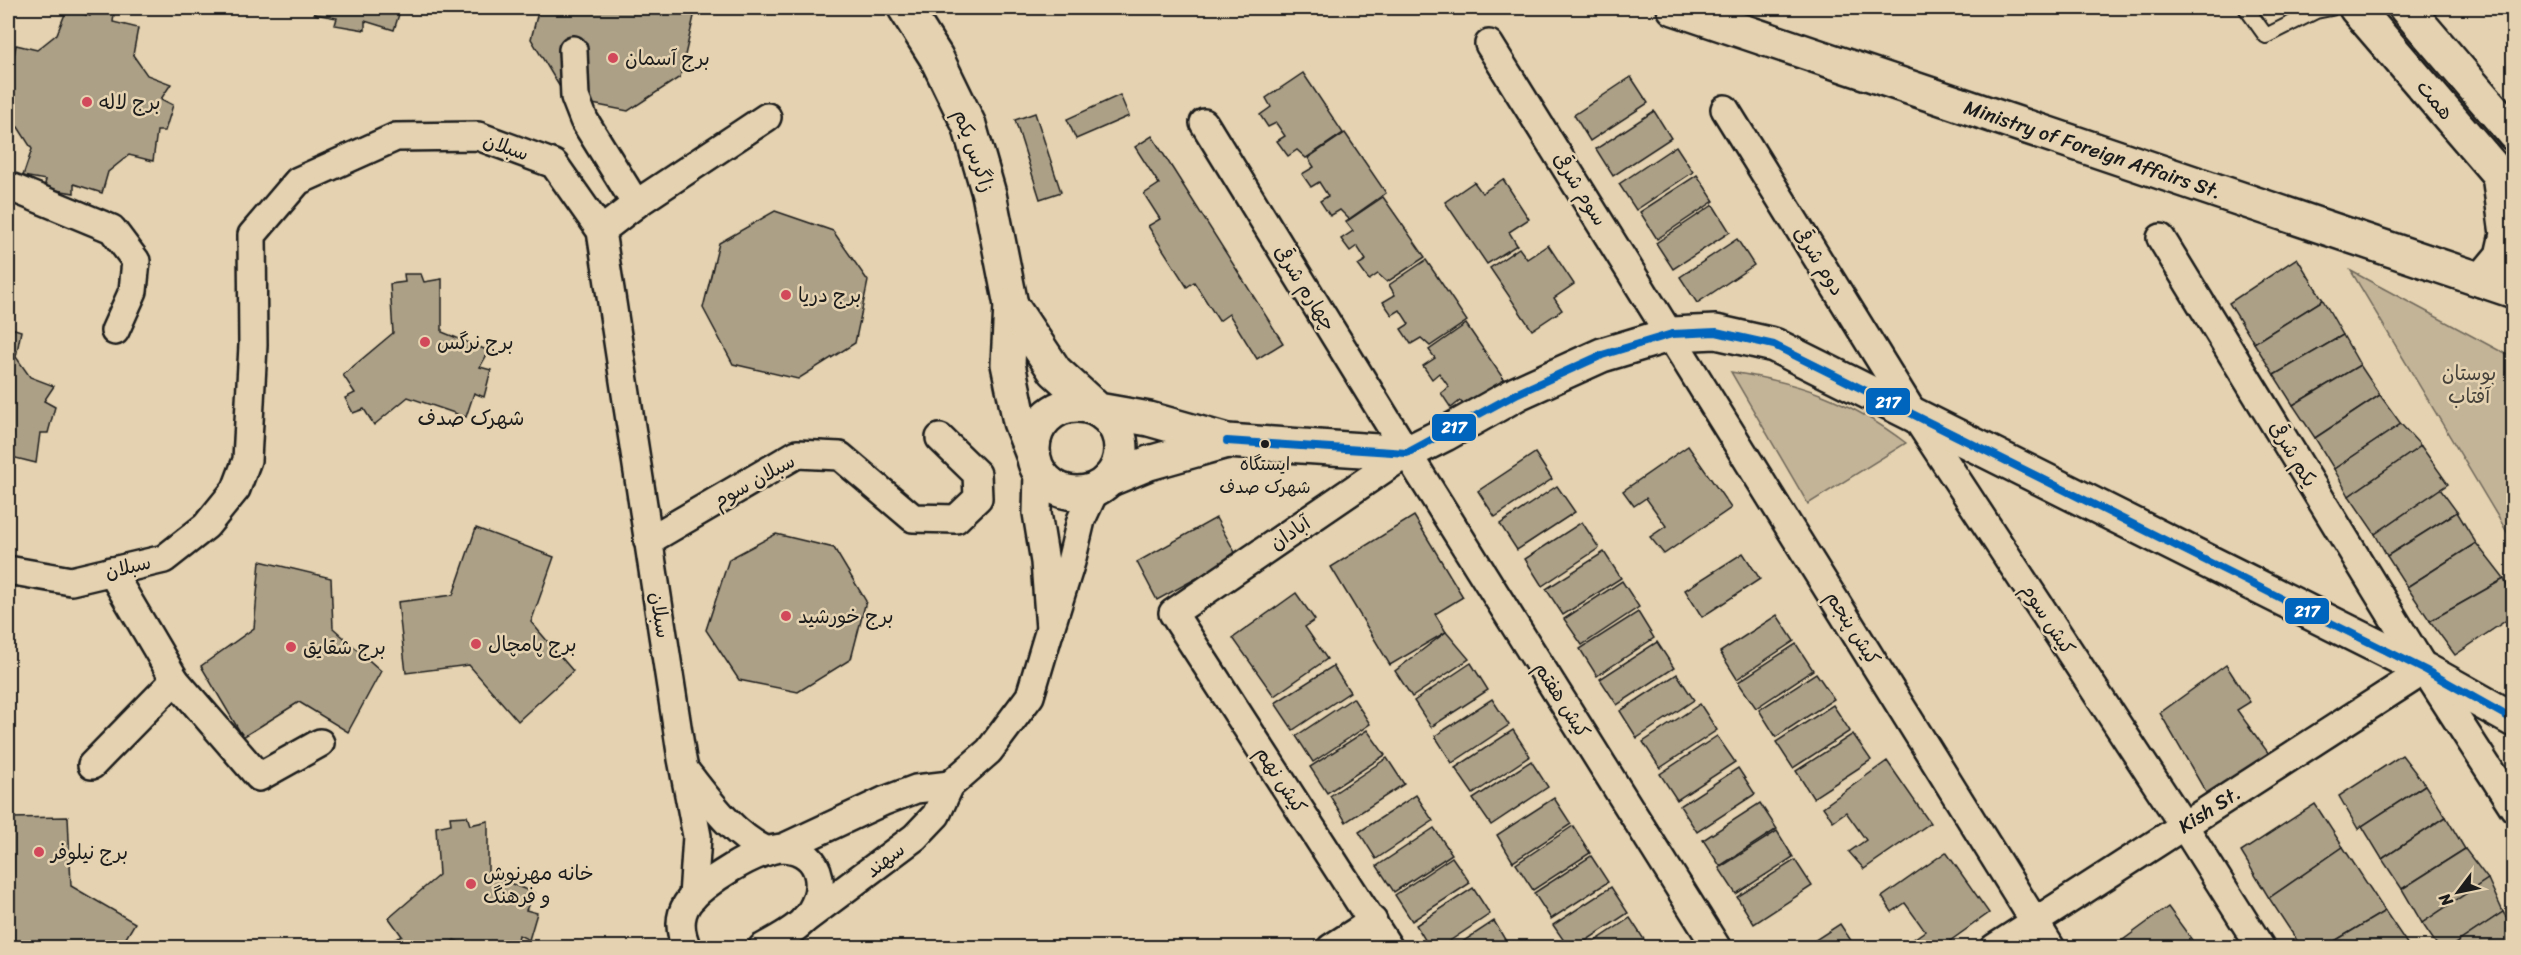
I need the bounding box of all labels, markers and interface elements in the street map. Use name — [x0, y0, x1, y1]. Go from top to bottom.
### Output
place label: برج آسمان — [625, 41, 710, 76]
marker: برج آسمان — [606, 51, 620, 65]
street label: همت — [2407, 72, 2463, 128]
place label: برج لاله — [99, 85, 161, 120]
street label: Ministry of Foreign Affairs St. — [1959, 89, 2226, 209]
marker: برج لاله — [80, 95, 94, 109]
street label: زاگرس یکم — [943, 105, 1005, 197]
street label: سبلان — [478, 123, 534, 171]
street label: سوم شرقی — [1543, 145, 1617, 233]
street label: دوم شرقی — [1784, 219, 1854, 303]
street label: چهارم شرقی — [1264, 237, 1346, 339]
place label: برج دریا — [798, 278, 861, 313]
marker: برج دریا — [779, 288, 793, 302]
place label: برج نرگس — [437, 325, 514, 360]
marker: برج نرگس — [418, 335, 432, 349]
park label: بوستان آفتاب — [2442, 356, 2496, 414]
line badge: 217 — [1865, 387, 1911, 416]
text: 217 — [1874, 388, 1902, 417]
district label: شهرک صدف — [418, 399, 524, 437]
line badge: 217 — [1431, 413, 1477, 442]
text: 217 — [1440, 413, 1468, 442]
street label: یکم شرقی — [2259, 414, 2327, 494]
marker: ایستگاه شهرک صدف — [1259, 438, 1271, 450]
street label: سبلان سوم — [706, 444, 802, 518]
place label: ایستگاه شهرک صدف — [1219, 448, 1311, 503]
street label: آبادان — [1262, 506, 1319, 560]
street label: سبلان — [101, 545, 155, 589]
street label: کیش سوم — [2011, 576, 2085, 662]
street label: کیش پنجم — [1816, 584, 1890, 672]
street label: سبلان — [639, 589, 681, 641]
line badge: 217 — [2284, 597, 2330, 625]
text: 217 — [2293, 597, 2321, 626]
place label: برج خورشید — [798, 599, 894, 634]
marker: برج خورشید — [779, 609, 793, 623]
place label: برج پامچال — [488, 627, 577, 662]
place label: برج شقایق — [303, 630, 386, 665]
marker: برج پامچال — [469, 637, 483, 651]
marker: برج شقایق — [284, 640, 298, 654]
street label: کیش هفتم — [1524, 654, 1600, 746]
street label: کیش نهم — [1246, 739, 1316, 821]
street label: Kish St. — [2171, 776, 2248, 843]
street label: سهند — [857, 833, 913, 887]
place label: برج نیلوفر — [49, 835, 128, 870]
marker: برج نیلوفر — [32, 845, 46, 859]
place label: خانه مهرنوش و فرهنگ — [483, 856, 594, 914]
north arrow — [2428, 862, 2488, 922]
marker: خانه مهرنوش و فرهنگ — [464, 877, 478, 891]
text: N — [2430, 887, 2461, 913]

